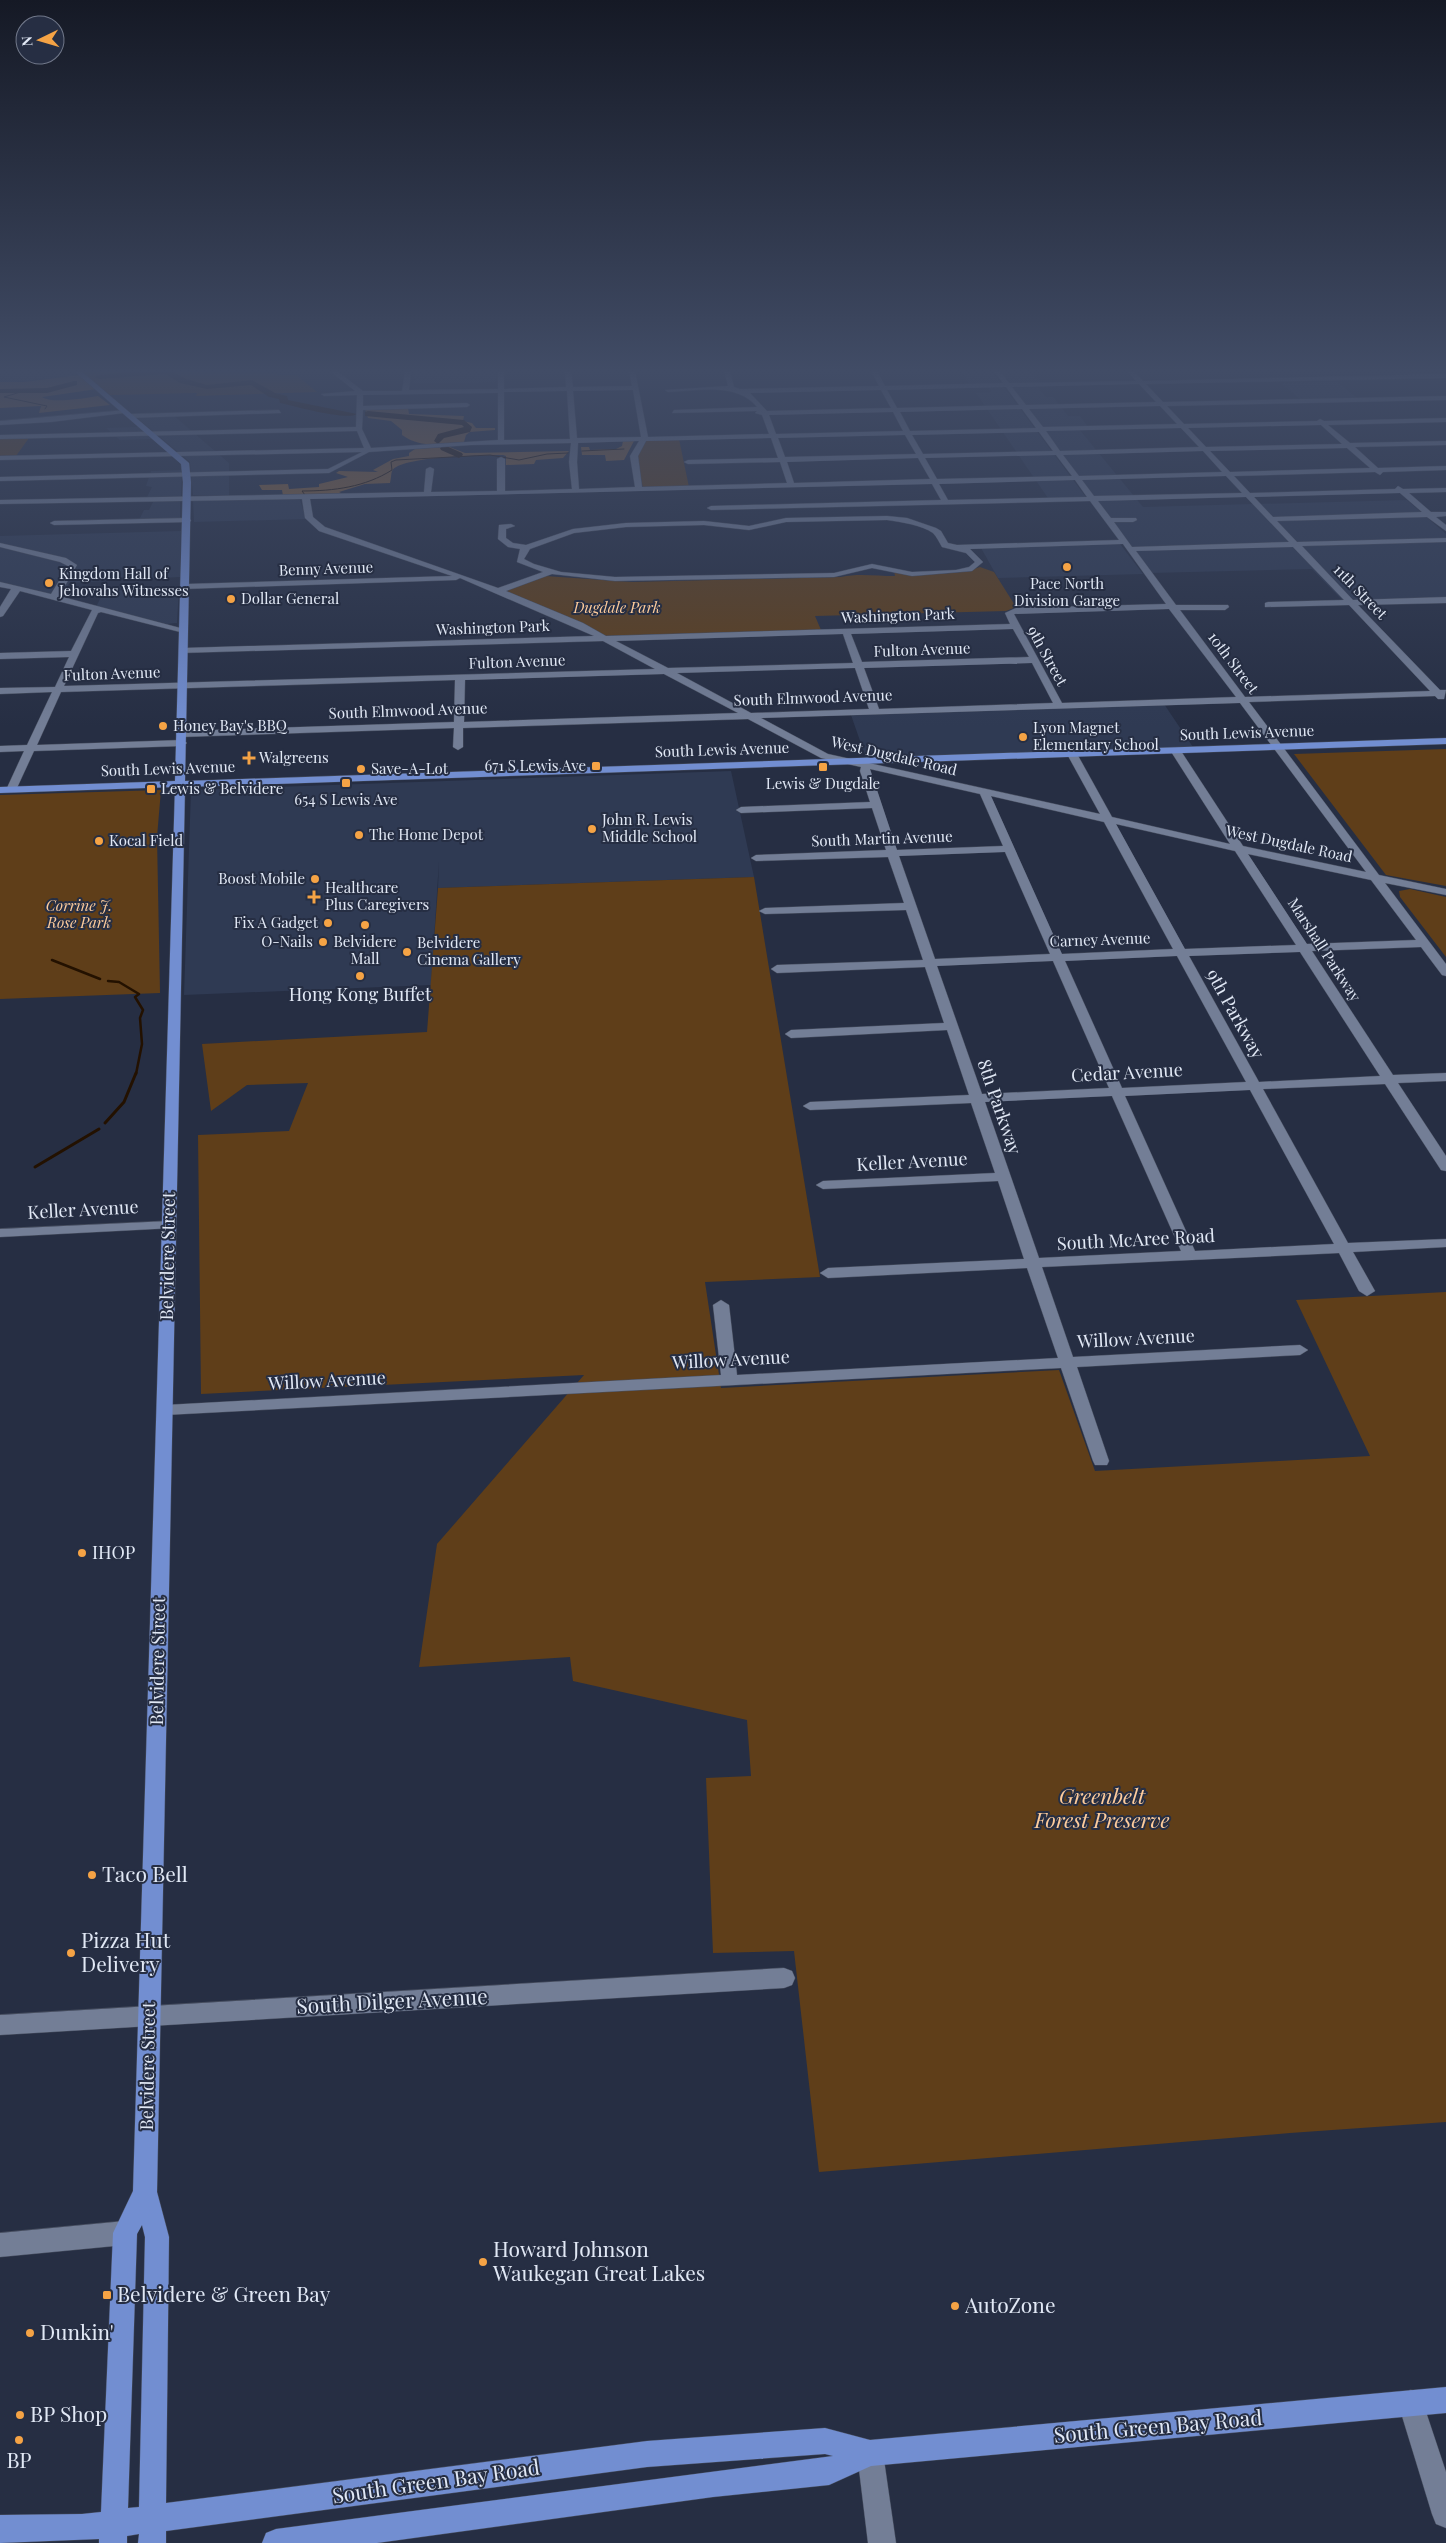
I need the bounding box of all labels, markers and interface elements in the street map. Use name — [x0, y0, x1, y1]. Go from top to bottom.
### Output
north arrow — [15, 15, 65, 65]
text: N — [17, 35, 36, 47]
street label: Benny Avenue — [278, 556, 374, 580]
street label: 11th Street — [1329, 559, 1392, 624]
marker: Pace North Division Garage — [1061, 561, 1073, 573]
place label: Kingdom Hall of Jehovahs Witnesses — [58, 563, 189, 600]
place label: Pace North Division Garage — [1014, 573, 1120, 610]
marker: Kingdom Hall of Jehovahs Witnesses — [43, 577, 55, 589]
place label: Dollar General — [241, 588, 339, 608]
marker: Dollar General — [225, 593, 237, 605]
park label: Dugdale Park — [572, 597, 661, 617]
street label: Washington Park — [840, 603, 956, 627]
street label: Washington Park — [435, 615, 551, 639]
street label: 9th Street — [1023, 622, 1073, 690]
street label: 10th Street — [1204, 627, 1264, 698]
street label: Fulton Avenue — [873, 637, 971, 661]
street label: Fulton Avenue — [468, 649, 566, 673]
street label: Fulton Avenue — [63, 661, 161, 685]
street label: South Elmwood Avenue — [733, 684, 893, 710]
street label: South Elmwood Avenue — [328, 697, 488, 723]
place label: Honey Bay's BBQ — [173, 715, 288, 735]
place label: Lyon Magnet Elementary School — [1033, 717, 1159, 754]
marker: Honey Bay's BBQ — [157, 720, 169, 732]
street label: South Lewis Avenue — [1179, 720, 1315, 744]
street label: West Dugdale Road — [828, 731, 959, 779]
marker: Lyon Magnet Elementary School — [1017, 731, 1029, 743]
street label: South Lewis Avenue — [654, 737, 790, 761]
place label: Walgreens — [258, 747, 329, 767]
marker: Walgreens — [243, 752, 255, 764]
place label: 671 S Lewis Ave — [485, 755, 586, 775]
street label: South Lewis Avenue — [100, 756, 236, 780]
place label: Save-A-Lot — [371, 758, 449, 778]
marker: 671 S Lewis Ave — [590, 760, 602, 772]
marker: Lewis & Dugdale — [817, 761, 829, 773]
marker: Save-A-Lot — [355, 763, 367, 775]
place label: Lewis & Dugdale — [766, 773, 880, 793]
marker: 654 S Lewis Ave — [340, 777, 352, 789]
place label: Lewis & Belvidere — [161, 778, 283, 798]
marker: Lewis & Belvidere — [145, 783, 157, 795]
place label: 654 S Lewis Ave — [294, 789, 398, 809]
place label: John R. Lewis Middle School — [601, 809, 697, 846]
street label: West Dugdale Road — [1223, 820, 1355, 866]
marker: John R. Lewis Middle School — [586, 823, 598, 835]
place label: The Home Depot — [369, 824, 484, 844]
street label: South Martin Avenue — [811, 826, 953, 850]
marker: The Home Depot — [353, 829, 365, 841]
place label: Kocal Field — [109, 830, 183, 850]
marker: Kocal Field — [93, 835, 105, 847]
place label: Boost Mobile — [218, 868, 305, 888]
marker: Boost Mobile — [309, 873, 321, 885]
place label: Healthcare Plus Caregivers — [325, 877, 429, 914]
marker: Healthcare Plus Caregivers — [307, 890, 321, 904]
street label: Marshall Parkway — [1284, 894, 1366, 1005]
park label: Corrine J. Rose Park — [46, 895, 112, 932]
place label: Fix A Gadget — [234, 912, 319, 932]
marker: Fix A Gadget — [322, 917, 334, 929]
marker: Belvidere Mall — [359, 919, 371, 931]
street label: Carney Avenue — [1049, 927, 1151, 951]
place label: O-Nails — [261, 931, 313, 951]
place label: Belvidere Mall — [333, 931, 397, 968]
place label: Belvidere Cinema Gallery — [417, 932, 521, 969]
marker: O-Nails — [317, 936, 329, 948]
marker: Belvidere Cinema Gallery — [401, 946, 413, 958]
street label: 9th Parkway — [1201, 964, 1270, 1063]
marker: Hong Kong Buffet — [354, 970, 366, 982]
place label: Hong Kong Buffet — [289, 982, 432, 1006]
street label: 8th Parkway — [972, 1056, 1027, 1158]
street label: Cedar Avenue — [1070, 1057, 1183, 1087]
street label: Keller Avenue — [856, 1146, 968, 1176]
street label: Belvidere Street — [154, 1191, 180, 1321]
street label: Keller Avenue — [27, 1194, 139, 1224]
street label: South McAree Road — [1056, 1223, 1216, 1255]
street label: Willow Avenue — [1076, 1323, 1195, 1353]
street label: Willow Avenue — [671, 1344, 790, 1374]
street label: Willow Avenue — [267, 1365, 386, 1395]
place label: IHOP — [92, 1540, 136, 1564]
marker: IHOP — [76, 1547, 88, 1559]
street label: Belvidere Street — [144, 1596, 170, 1726]
park label: Greenbelt Forest Preserve — [1033, 1781, 1170, 1833]
place label: Taco Bell — [102, 1859, 188, 1887]
marker: Taco Bell — [86, 1869, 98, 1881]
place label: Pizza Hut Delivery — [81, 1925, 171, 1977]
marker: Pizza Hut Delivery — [65, 1947, 77, 1959]
street label: South Dilger Avenue — [295, 1981, 488, 2019]
street label: Belvidere Street — [134, 2001, 160, 2131]
place label: Howard Johnson Waukegan Great Lakes — [492, 2234, 705, 2286]
marker: Howard Johnson Waukegan Great Lakes — [477, 2256, 489, 2268]
place label: Belvidere & Green Bay — [117, 2279, 331, 2307]
marker: Belvidere & Green Bay — [101, 2289, 113, 2301]
place label: AutoZone — [964, 2290, 1056, 2318]
marker: AutoZone — [949, 2300, 961, 2312]
place label: Dunkin' — [40, 2317, 114, 2345]
marker: Dunkin' — [24, 2327, 36, 2339]
place label: BP Shop — [30, 2399, 107, 2427]
street label: South Green Bay Road — [1052, 2402, 1263, 2448]
marker: BP Shop — [14, 2409, 26, 2421]
marker: BP — [13, 2434, 25, 2446]
place label: BP — [6, 2445, 32, 2473]
street label: South Green Bay Road — [330, 2452, 541, 2508]

